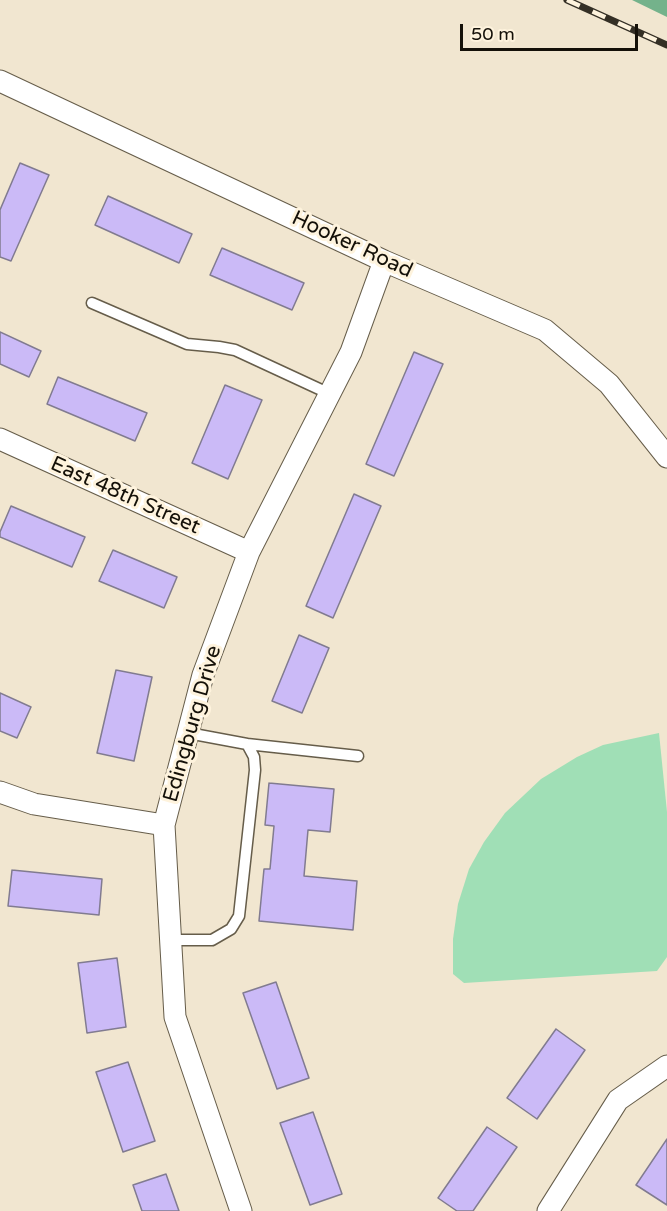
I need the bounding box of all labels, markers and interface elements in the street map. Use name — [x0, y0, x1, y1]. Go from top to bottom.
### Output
scale bar — [463, 12, 642, 50]
text: 50 m — [471, 23, 515, 45]
street label: Hooker Road — [288, 206, 416, 284]
street label: East 48th Street — [46, 452, 204, 540]
street label: Edingburg Drive — [159, 643, 227, 805]

